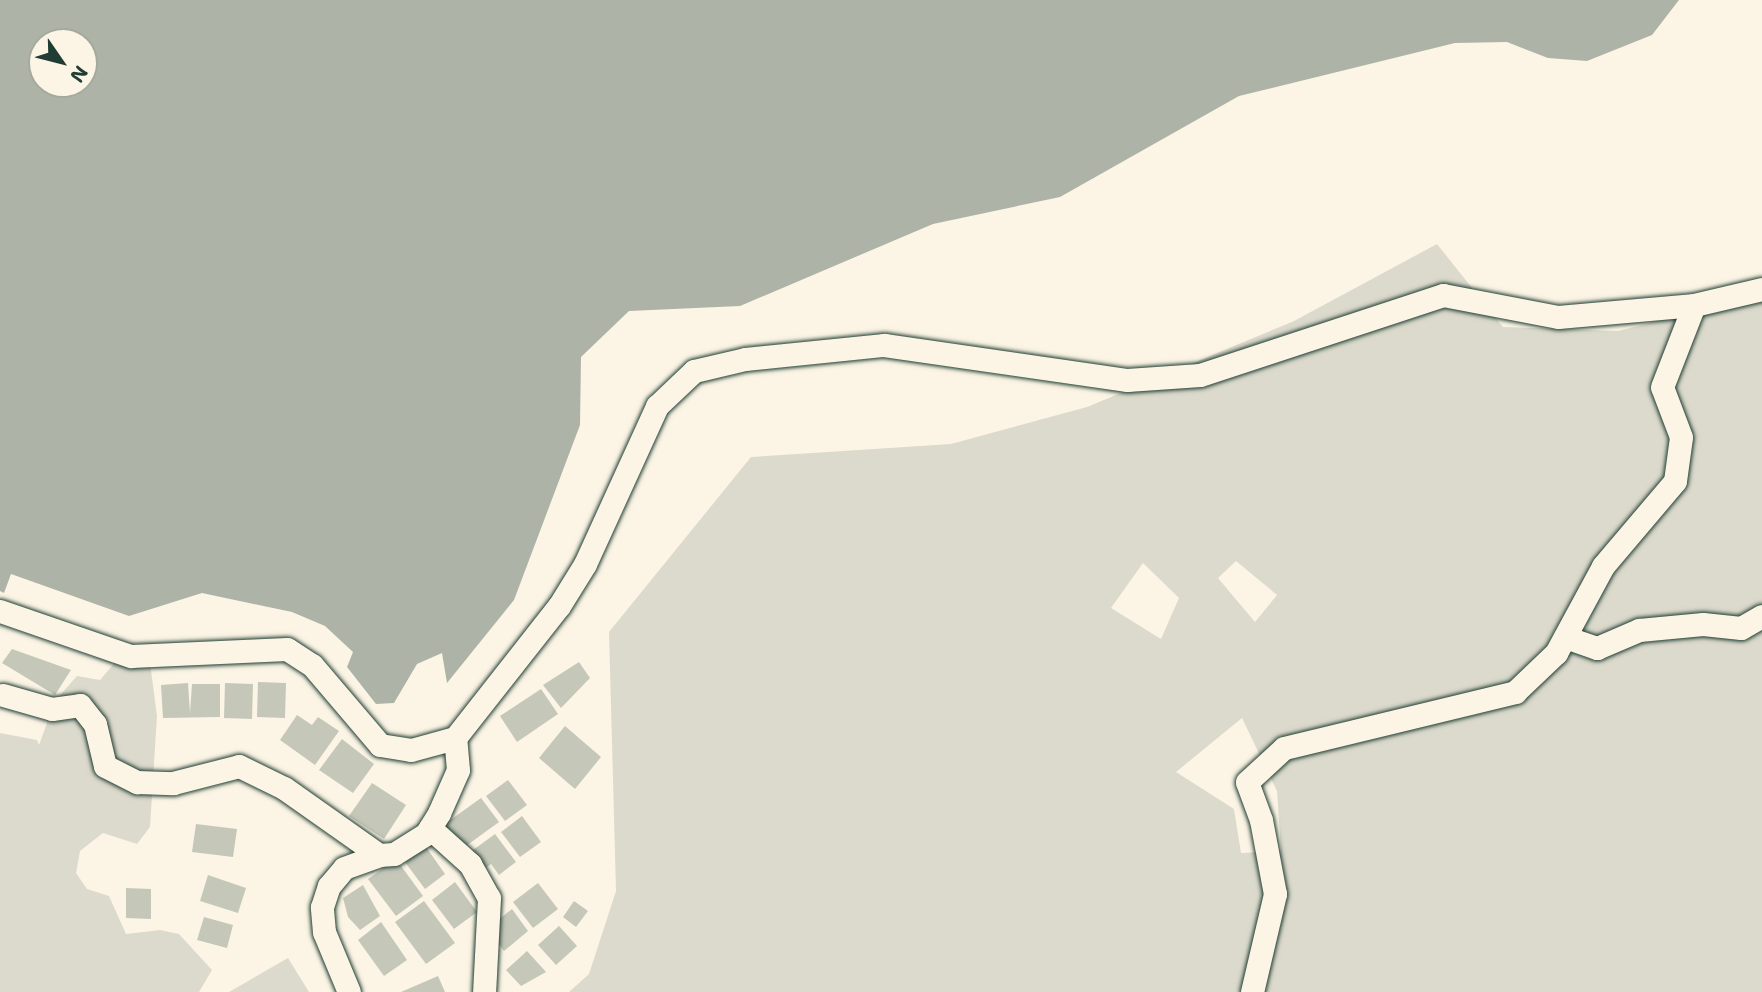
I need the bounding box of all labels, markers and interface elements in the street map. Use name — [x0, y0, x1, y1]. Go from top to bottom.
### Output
north arrow — [28, 28, 98, 98]
text: N — [64, 61, 94, 88]

